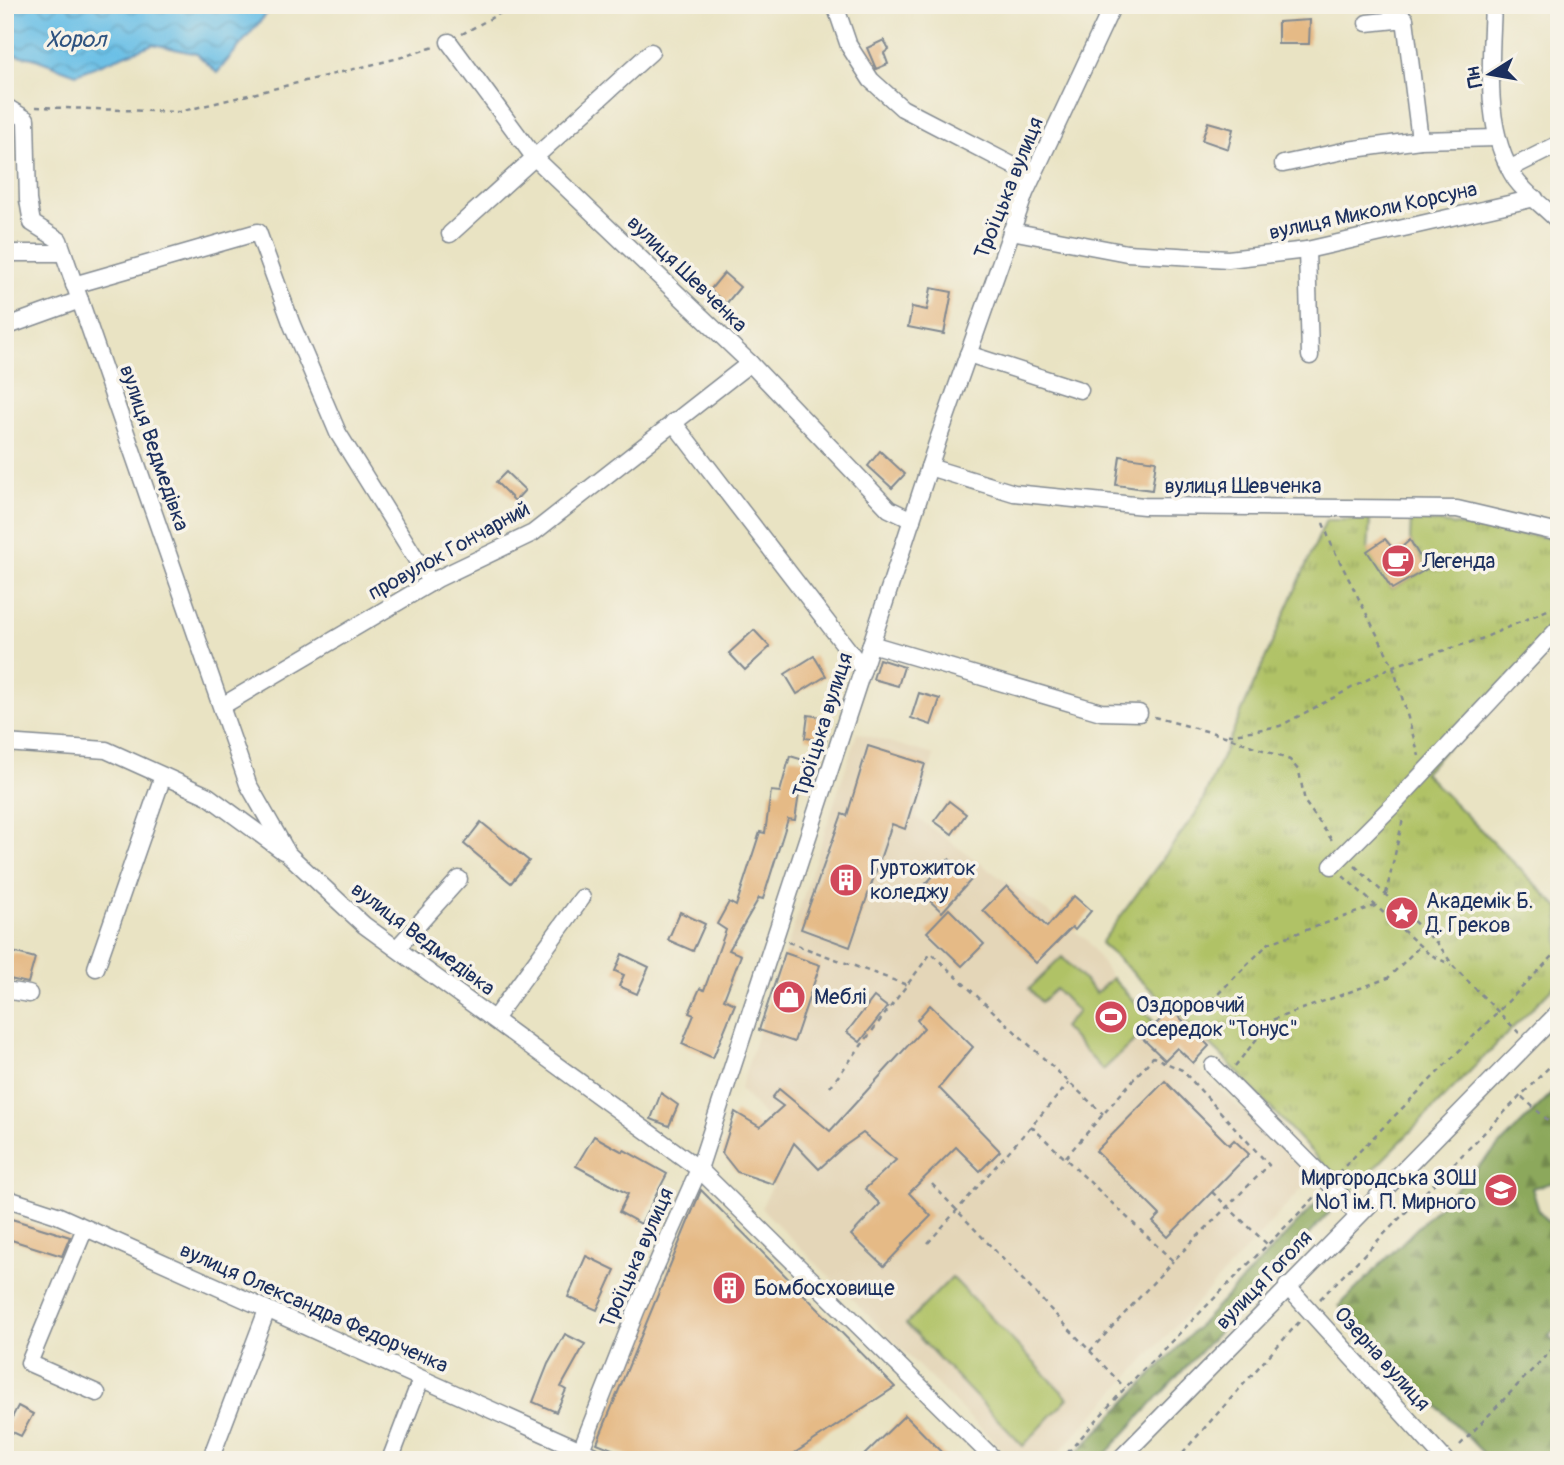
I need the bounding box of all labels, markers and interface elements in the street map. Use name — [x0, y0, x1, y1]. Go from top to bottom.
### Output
water label: Хорол — [46, 25, 108, 54]
north arrow — [1456, 38, 1526, 108]
text: Пн — [1461, 65, 1488, 90]
street label: Троїцька вулиця — [968, 113, 1050, 263]
street label: вулиця Миколи Корсуна — [1267, 176, 1479, 246]
street label: вулиця Шевченка — [621, 210, 753, 338]
street label: вулиця Ведмедівка — [113, 362, 195, 534]
street label: вулиця Шевченка — [1164, 473, 1322, 500]
street label: провулок Гончарний — [363, 495, 535, 607]
cafe icon: Легенда — [1379, 542, 1417, 580]
place label: Легенда — [1421, 548, 1495, 575]
street label: Троїцька вулиця — [787, 649, 859, 801]
place label: Гуртожиток коледжу — [870, 855, 976, 906]
building icon: Гуртожиток коледжу — [827, 861, 865, 899]
street label: вулиця Ведмедівка — [346, 876, 500, 1002]
place label: Академік Б. Д. Греков — [1425, 888, 1533, 939]
place icon: Академік Б. Д. Греков — [1383, 894, 1421, 932]
shop icon: Меблі — [770, 978, 808, 1016]
place label: Меблі — [814, 984, 867, 1011]
place label: Оздоровчий осередок "Тонус" — [1136, 992, 1298, 1043]
sports icon: Оздоровчий осередок "Тонус" — [1092, 998, 1130, 1036]
place label: Миргородська ЗОШ №1 ім. П. Мирного — [1301, 1165, 1476, 1216]
school or university icon: Миргородська ЗОШ №1 ім. П. Мирного — [1482, 1171, 1520, 1209]
street label: Троїцька вулиця — [594, 1184, 680, 1332]
street label: вулиця Гоголя — [1210, 1225, 1318, 1335]
street label: вулиця Олександра Федорченка — [176, 1237, 452, 1379]
building icon: Бомбосховище — [710, 1269, 748, 1307]
place label: Бомбосховище — [754, 1275, 895, 1302]
street label: Озерна вулиця — [1328, 1301, 1436, 1417]

